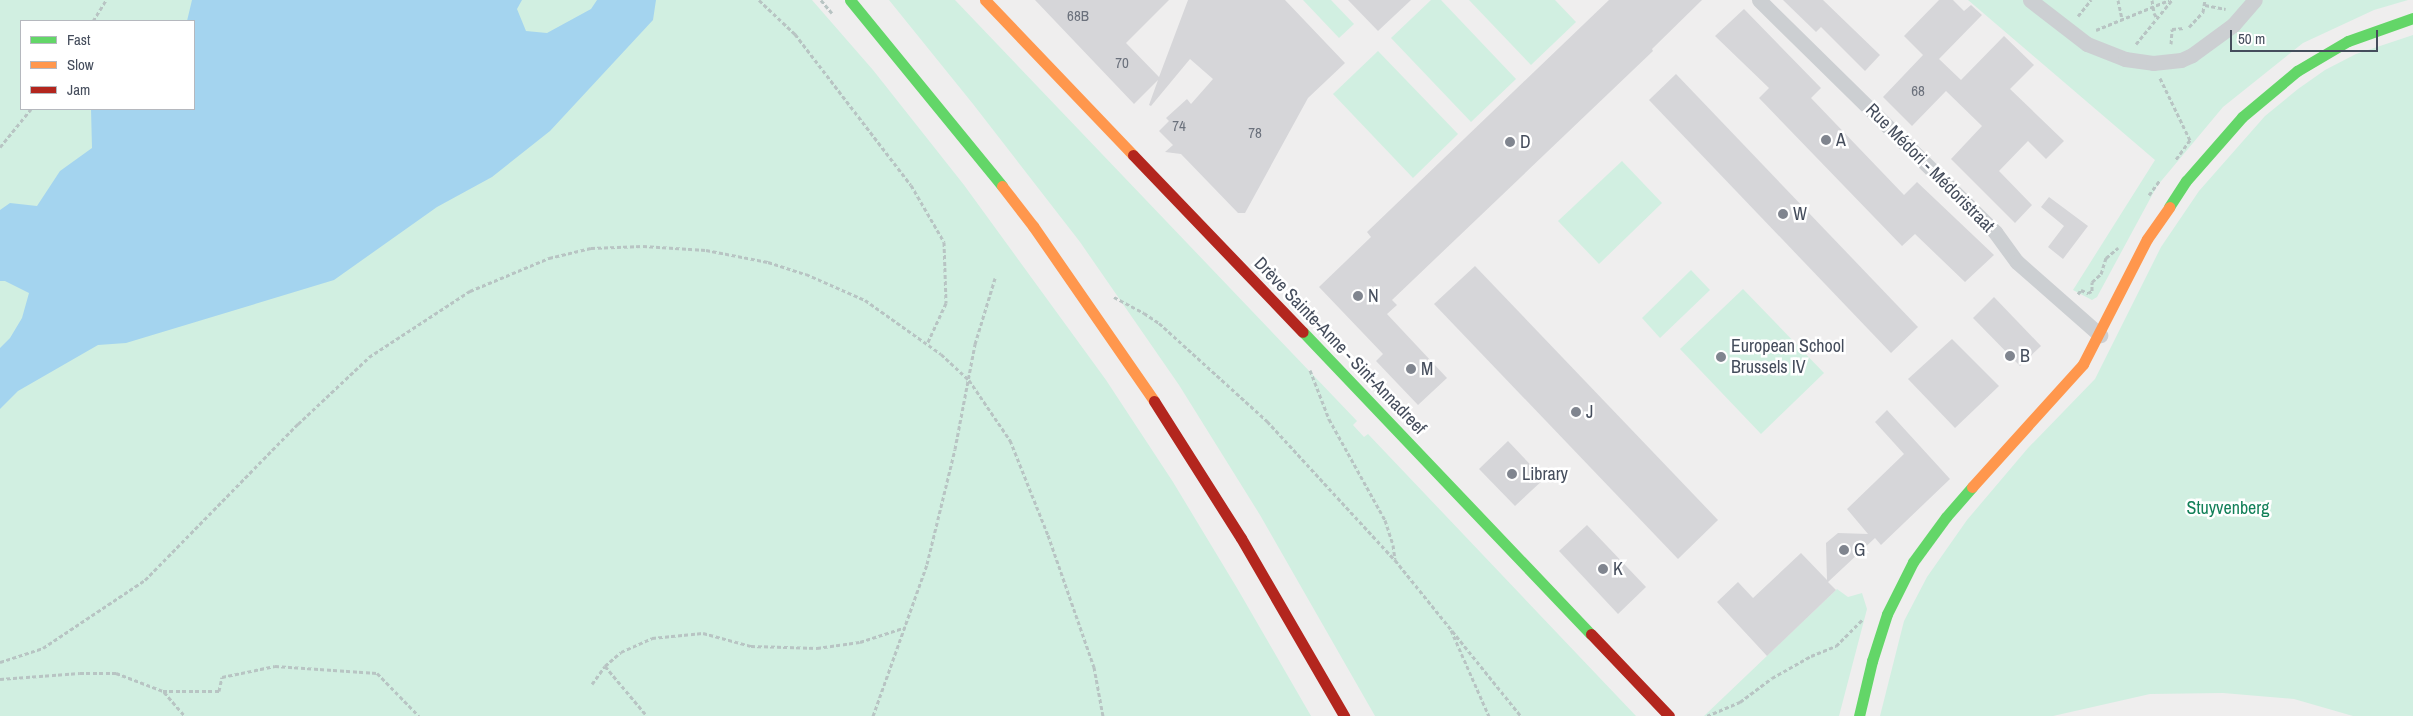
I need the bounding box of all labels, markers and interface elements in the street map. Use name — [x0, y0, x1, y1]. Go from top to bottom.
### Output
house number: 68B — [1067, 7, 1089, 25]
legend — [20, 20, 195, 110]
scale bar — [2233, 20, 2380, 52]
text: 50 m — [2238, 28, 2265, 49]
text: Fast — [67, 29, 90, 50]
text: Slow — [67, 54, 94, 75]
house number: 70 — [1115, 54, 1129, 72]
text: Jam — [67, 79, 90, 100]
house number: 68 — [1911, 82, 1925, 100]
street label: Rue Médori - Médoristraat — [1861, 99, 1999, 237]
house number: 74 — [1172, 117, 1186, 135]
house number: 78 — [1248, 124, 1262, 142]
place label: A — [1836, 129, 1846, 151]
place label: D — [1520, 131, 1531, 153]
marker: A — [1820, 134, 1832, 146]
marker: D — [1504, 136, 1516, 148]
place label: W — [1793, 203, 1807, 225]
marker: W — [1777, 208, 1789, 220]
street label: Drève Sainte-Anne - Sint-Annadreef — [1250, 253, 1430, 439]
place label: N — [1368, 285, 1379, 307]
marker: N — [1352, 290, 1364, 302]
place label: European School Brussels IV — [1731, 336, 1844, 378]
place label: B — [2020, 345, 2030, 367]
marker: B — [2004, 350, 2016, 362]
marker: European School Brussels IV — [1715, 351, 1727, 363]
place label: M — [1421, 358, 1433, 380]
marker: M — [1405, 363, 1417, 375]
place label: J — [1586, 401, 1593, 423]
marker: J — [1570, 406, 1582, 418]
place label: Library — [1522, 463, 1568, 485]
marker: Library — [1506, 468, 1518, 480]
park label: Stuyvenberg — [2187, 497, 2269, 519]
place label: G — [1854, 539, 1865, 561]
marker: G — [1838, 544, 1850, 556]
place label: K — [1613, 558, 1623, 580]
marker: K — [1597, 563, 1609, 575]

